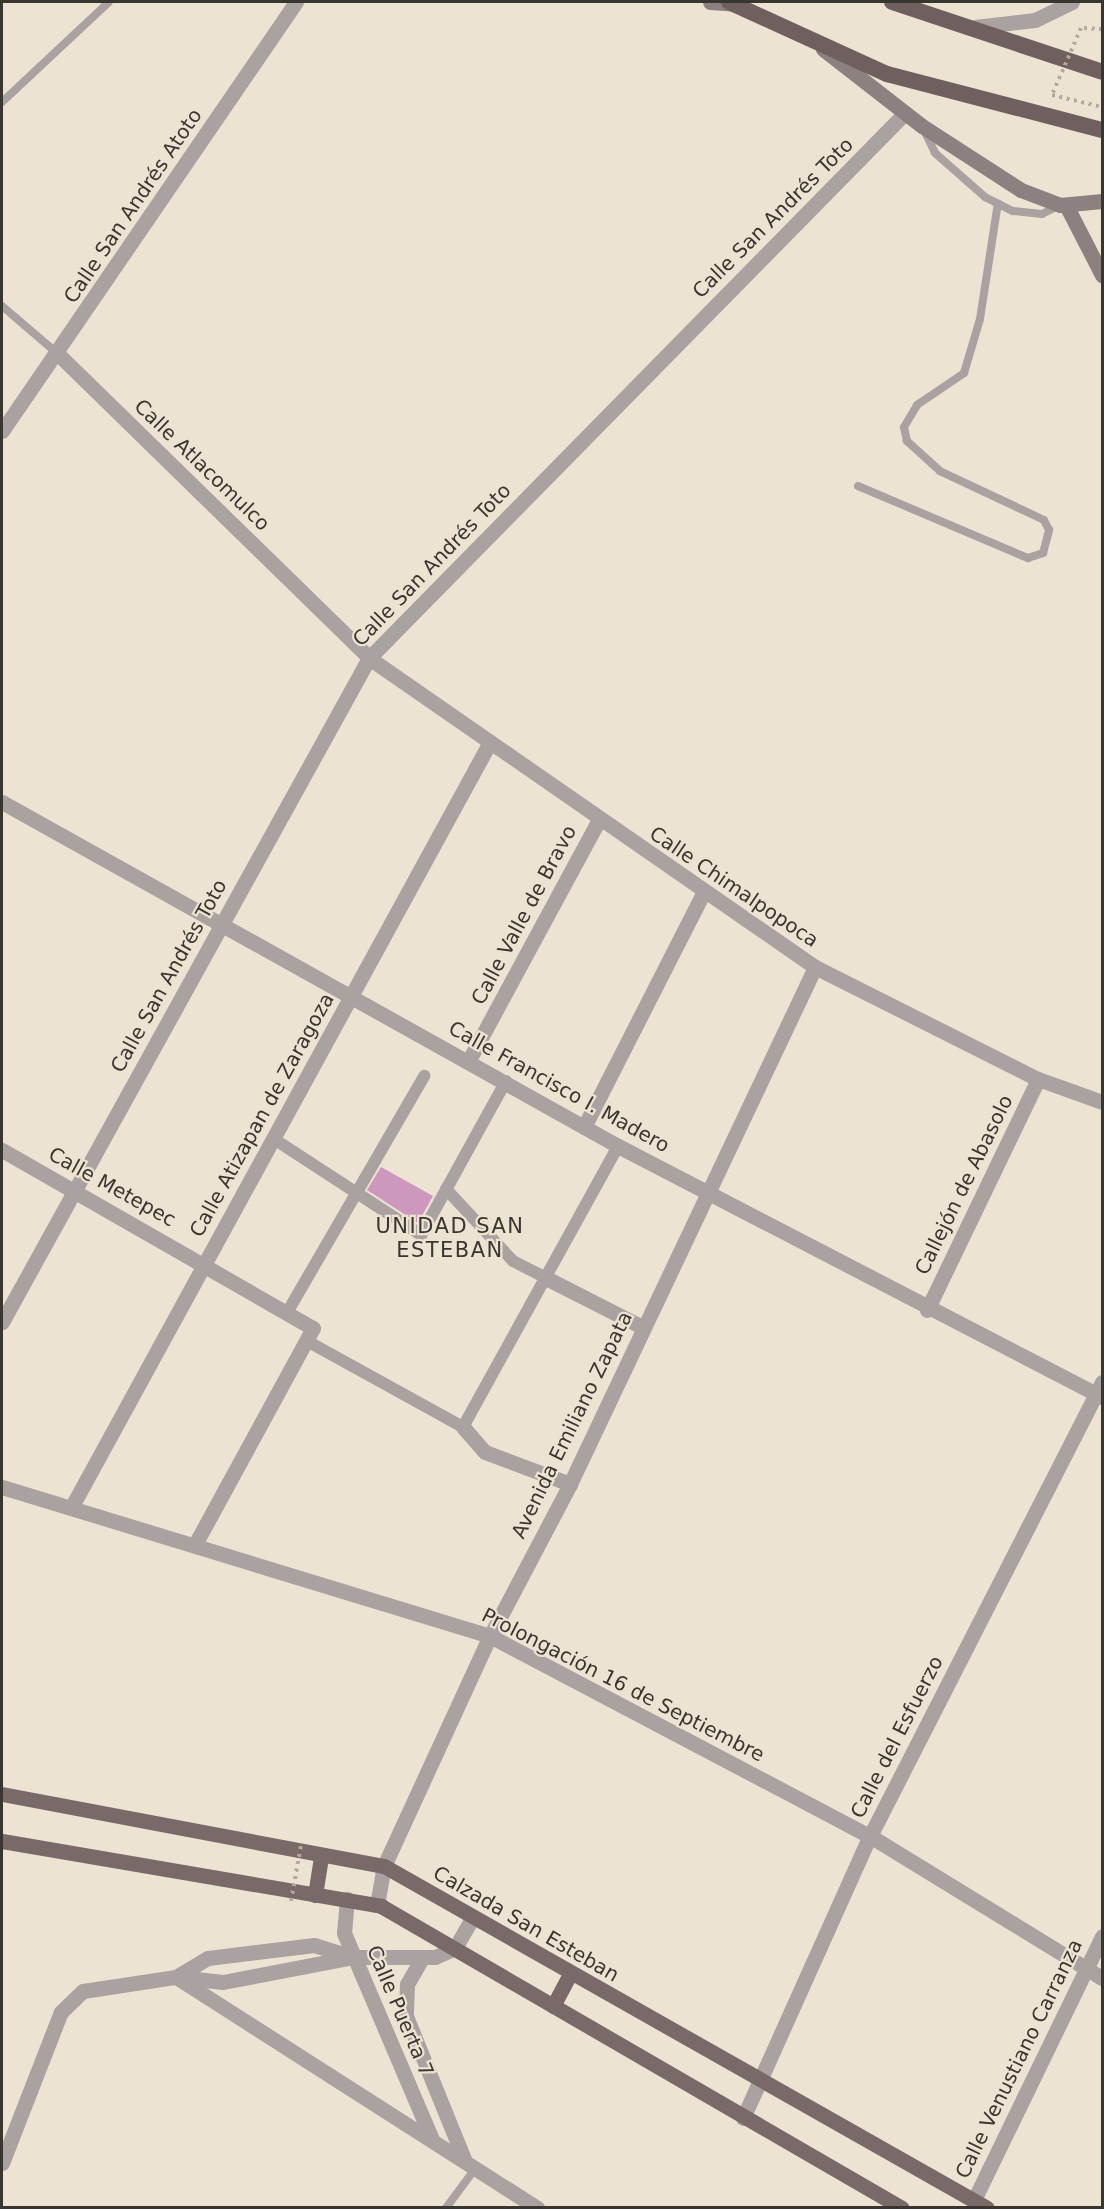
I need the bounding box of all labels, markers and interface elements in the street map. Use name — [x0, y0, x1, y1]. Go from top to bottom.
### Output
street label: Calle San Andrés Atoto — [59, 104, 207, 308]
street label: Calle San Andrés Toto — [688, 133, 858, 303]
street label: Calle Atlacomulco — [129, 394, 275, 536]
street label: Calle San Andrés Toto — [348, 479, 516, 651]
street label: Calle Valle de Bravo — [467, 821, 581, 1009]
street label: Calle Chimalpopoca — [645, 822, 823, 952]
street label: Calle San Andrés Toto — [106, 875, 232, 1077]
street label: Calle Atizapan de Zaragoza — [185, 989, 339, 1241]
street label: Calle Francisco I. Madero — [444, 1016, 674, 1158]
street label: Callejón de Abasolo — [910, 1091, 1018, 1279]
street label: Calle Metepec — [44, 1142, 180, 1232]
district label: UNIDAD SAN ESTEBAN — [375, 1213, 525, 1263]
street label: Avenida Emiliano Zapata — [507, 1308, 637, 1542]
street label: Prolongación 16 de Septiembre — [478, 1603, 768, 1767]
street label: Calle del Esfuerzo — [846, 1652, 948, 1822]
street label: Calzada San Esteban — [429, 1861, 623, 1987]
street label: Calle Venustiano Carranza — [951, 1935, 1087, 2183]
street label: Calle Puerta 7 — [362, 1942, 438, 2080]

